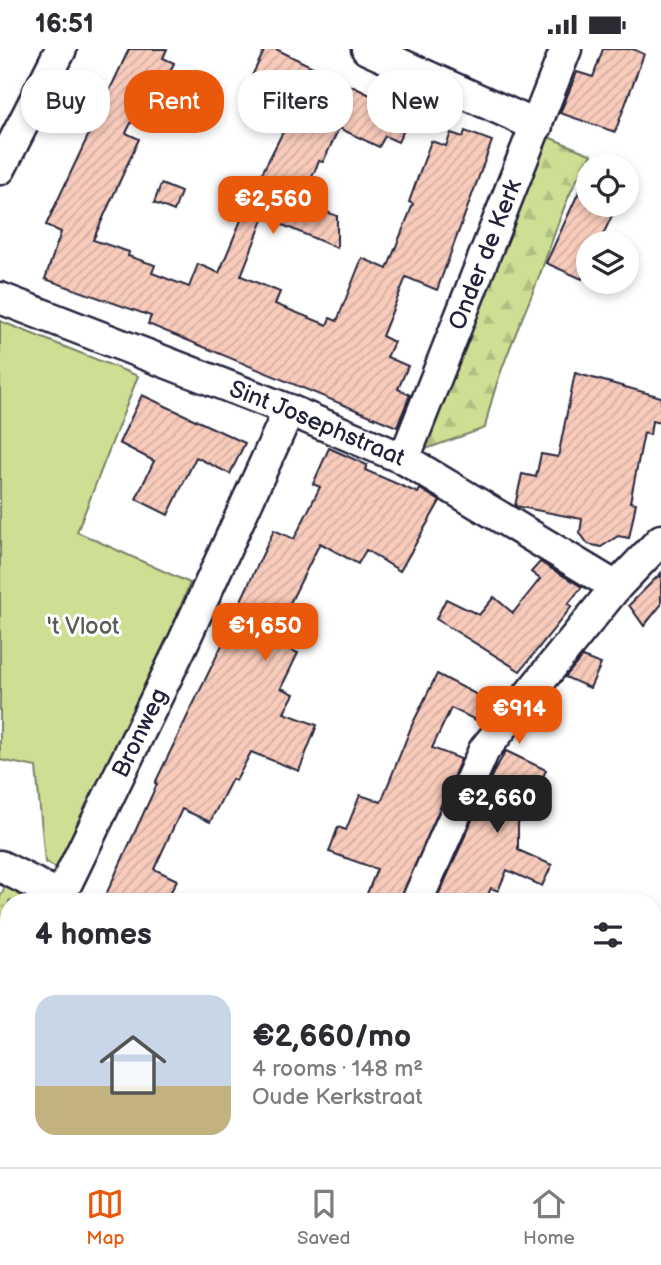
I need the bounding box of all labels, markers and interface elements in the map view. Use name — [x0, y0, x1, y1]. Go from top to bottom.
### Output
text: 16:51 — [35, 9, 94, 40]
chip: Buy — [21, 70, 110, 133]
chip: Rent — [124, 70, 224, 133]
chip: Filters — [238, 70, 353, 133]
chip: New — [367, 70, 463, 133]
map controls — [576, 154, 639, 294]
button: locate — [576, 154, 639, 217]
street label: Onder de Kerk — [442, 175, 528, 334]
pin: €2,560 — [216, 177, 330, 236]
text: €2,560 — [234, 185, 312, 213]
button: layers — [576, 231, 639, 294]
street label: Sint Josephstraat — [225, 374, 410, 472]
pin: €1,650 — [208, 603, 322, 663]
park label: 't Vloot — [47, 612, 120, 641]
text: €1,650 — [228, 612, 302, 640]
street label: Bronweg — [106, 683, 173, 782]
pin: €914 — [478, 687, 560, 746]
text: €914 — [492, 695, 546, 723]
pin: €2,660 — [440, 775, 554, 835]
text: €2,660 — [458, 784, 536, 812]
icon: filters — [589, 916, 627, 954]
text: 4 homes — [35, 917, 152, 953]
text: €2,660/mo — [252, 1019, 411, 1055]
icon: home — [91, 1023, 175, 1107]
text: 4 rooms · 148 m² — [252, 1055, 423, 1083]
text: Oude Kerkstraat — [252, 1083, 423, 1111]
tab: Map — [86, 1185, 124, 1250]
tab: Saved — [297, 1185, 350, 1250]
tab: Home — [523, 1185, 575, 1250]

